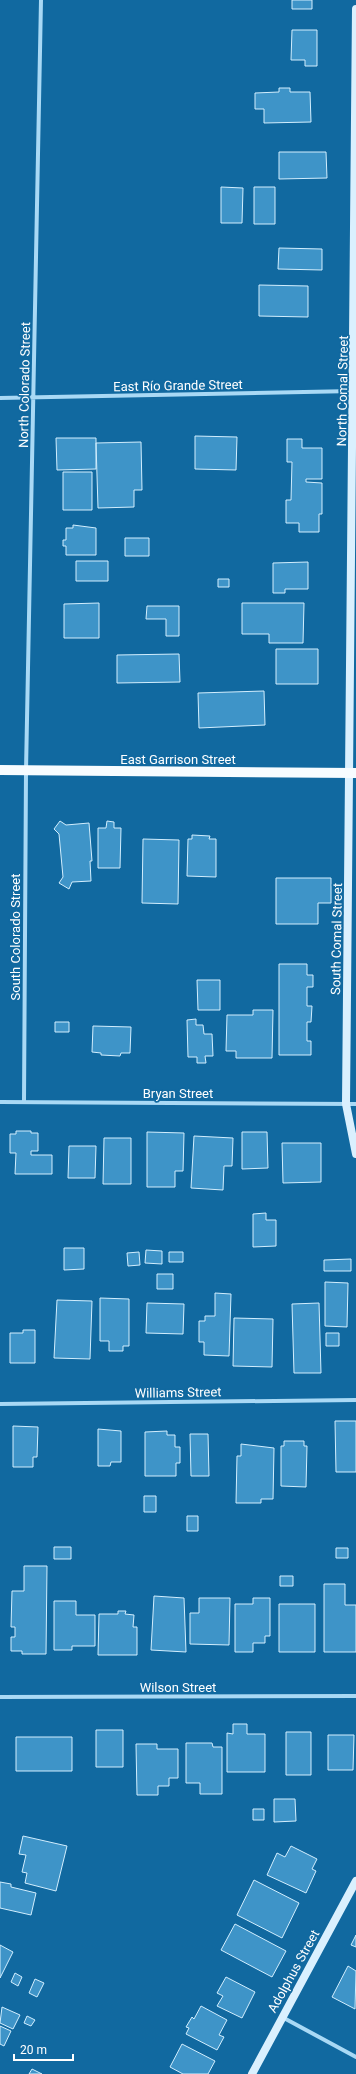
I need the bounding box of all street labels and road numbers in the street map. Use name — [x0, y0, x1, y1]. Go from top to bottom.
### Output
street label: North Colorado Street — [16, 322, 33, 448]
street label: North Comal Street — [334, 335, 351, 447]
street label: East Río Grande Street — [113, 377, 243, 394]
street label: East Garrison Street — [120, 752, 236, 767]
street label: South Colorado Street — [8, 874, 23, 1000]
street label: South Comal Street — [328, 883, 345, 995]
street label: Bryan Street — [143, 1086, 213, 1101]
street label: Williams Street — [134, 1384, 222, 1401]
street label: Wilson Street — [140, 1680, 216, 1695]
street label: Adolphus Street — [265, 1927, 322, 2015]

